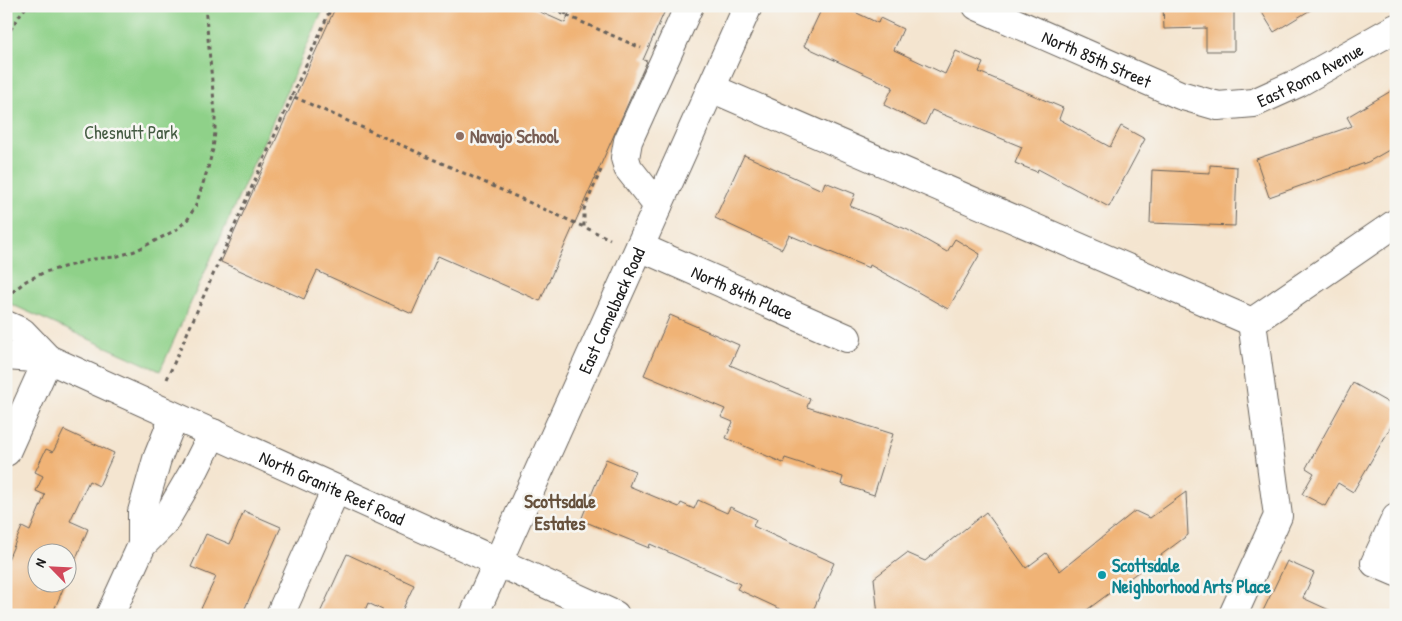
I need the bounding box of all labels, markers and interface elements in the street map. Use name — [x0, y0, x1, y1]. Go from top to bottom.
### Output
street label: North 85th Street — [1038, 24, 1156, 94]
street label: East Roma Avenue — [1253, 36, 1368, 113]
park label: Chesnutt Park — [84, 120, 178, 145]
place label: Navajo School — [470, 124, 560, 149]
marker: Navajo School — [454, 130, 466, 142]
street label: East Camelback Road — [572, 243, 650, 378]
street label: North 84th Place — [688, 259, 797, 325]
street label: North Granite Reef Road — [256, 444, 409, 531]
district label: Scottsdale Estates — [524, 488, 596, 536]
north arrow — [28, 544, 78, 594]
place label: Scottsdale Neighborhood Arts Place — [1112, 553, 1272, 600]
text: N — [29, 555, 50, 570]
marker: Scottsdale Neighborhood Arts Place — [1096, 569, 1108, 581]

